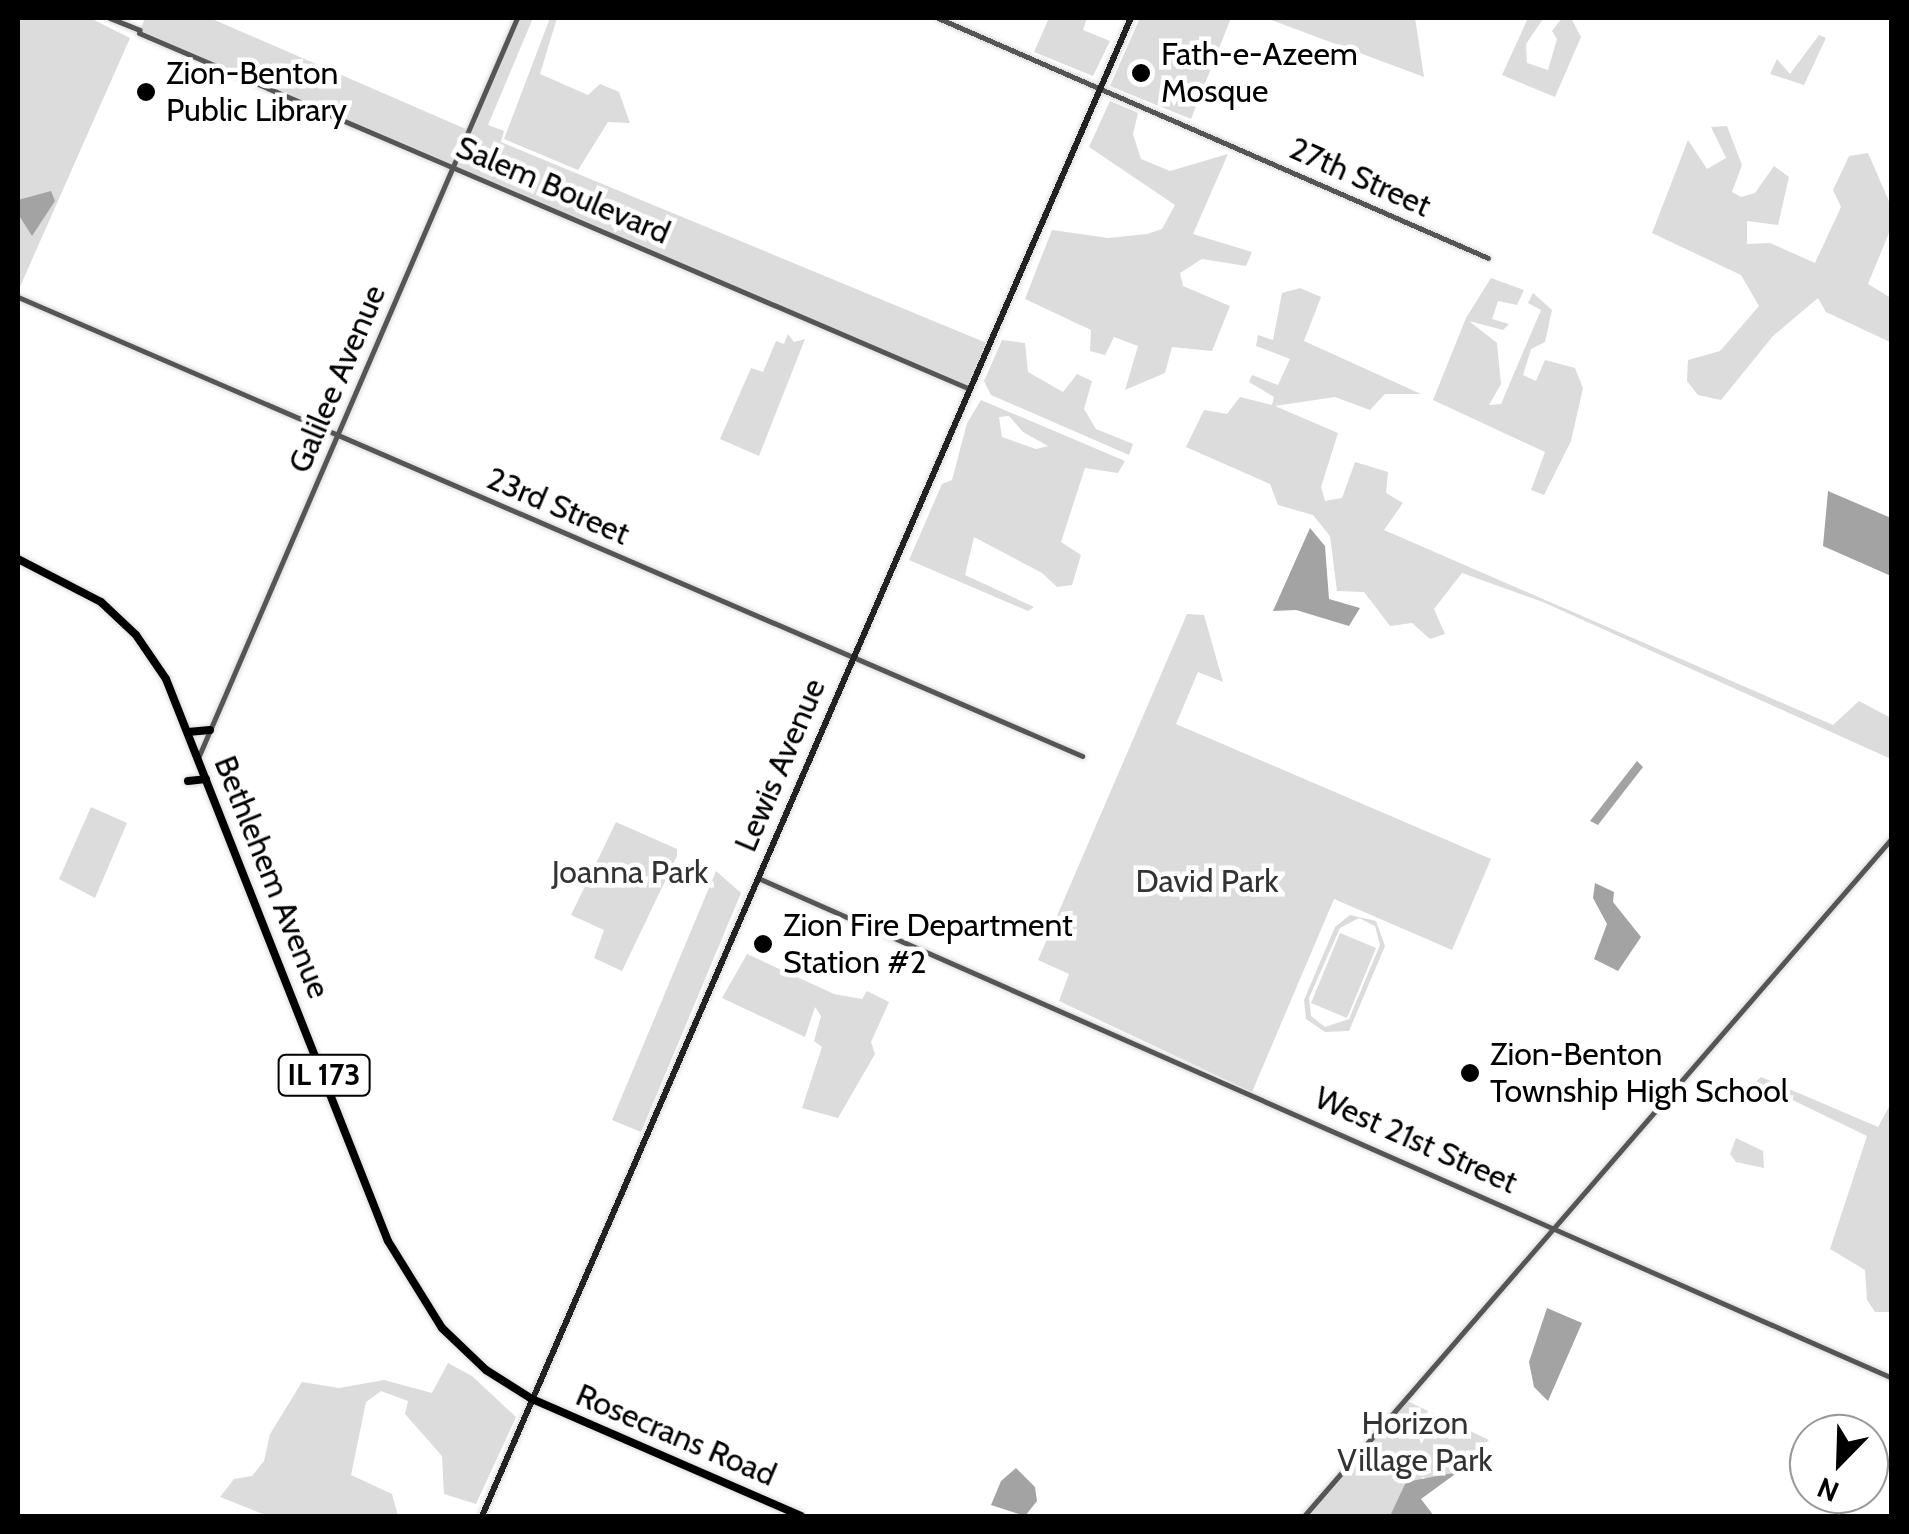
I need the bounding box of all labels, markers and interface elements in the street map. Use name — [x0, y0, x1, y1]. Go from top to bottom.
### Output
place label: Fath-e-Azeem Mosque — [1161, 36, 1358, 111]
place label: Zion-Benton Public Library — [166, 55, 347, 130]
marker: Fath-e-Azeem Mosque — [1130, 62, 1152, 84]
marker: Zion-Benton Public Library — [135, 81, 157, 103]
street label: Salem Boulevard — [450, 128, 676, 252]
street label: 27th Street — [1283, 129, 1437, 225]
street label: Galilee Avenue — [280, 279, 394, 479]
street label: 23rd Street — [481, 459, 635, 553]
street label: Lewis Avenue — [726, 673, 834, 857]
street label: Bethlehem Avenue — [206, 750, 338, 1004]
park label: Joanna Park — [552, 853, 708, 891]
park label: David Park — [1136, 862, 1278, 900]
place label: Zion Fire Department Station #2 — [783, 907, 1073, 982]
marker: Zion Fire Department Station #2 — [752, 933, 774, 955]
place label: Zion-Benton Township High School — [1490, 1036, 1788, 1111]
road number: IL 173 — [276, 1050, 372, 1100]
marker: Zion-Benton Township High School — [1459, 1062, 1481, 1084]
street label: West 21st Street — [1309, 1078, 1523, 1202]
street label: Rosecrans Road — [570, 1376, 782, 1494]
park label: Horizon Village Park — [1337, 1405, 1493, 1480]
north arrow — [1789, 1414, 1889, 1514]
text: N — [1812, 1470, 1844, 1509]

